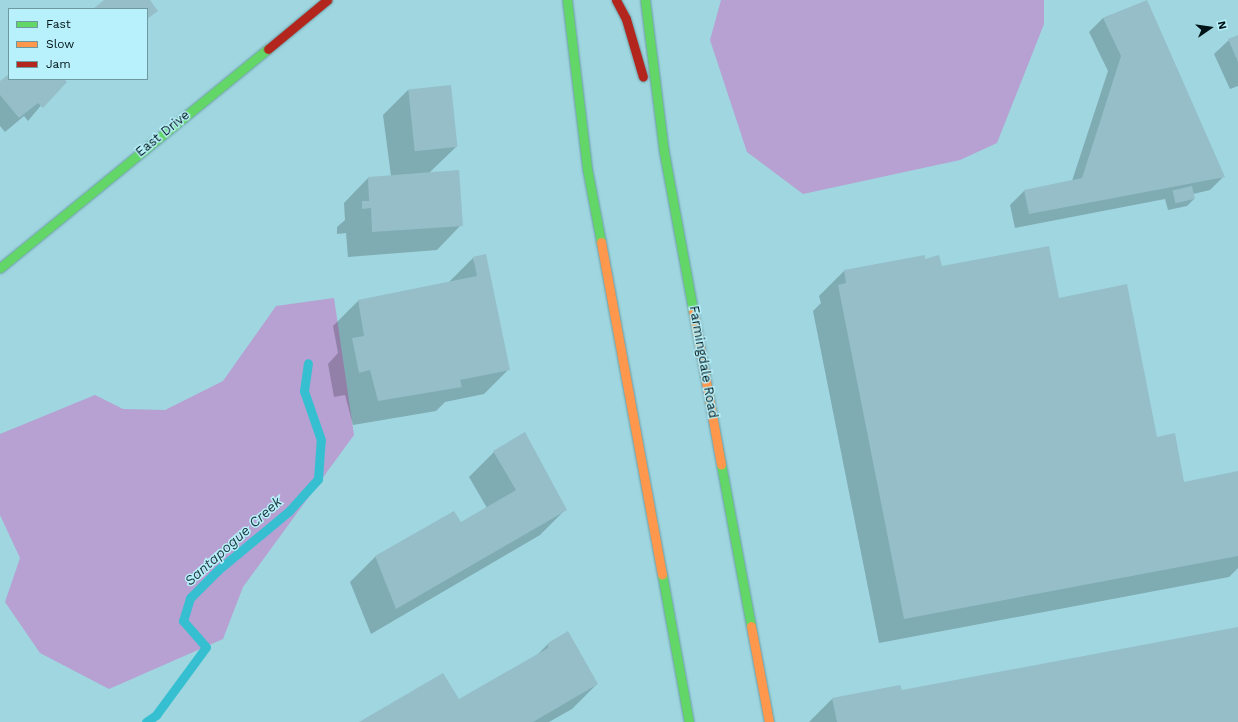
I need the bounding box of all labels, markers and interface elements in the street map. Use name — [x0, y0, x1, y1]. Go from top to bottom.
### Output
legend — [8, 8, 148, 80]
north arrow — [1190, 8, 1230, 48]
text: Fast — [46, 17, 71, 31]
text: N — [1215, 20, 1229, 31]
text: Slow — [46, 37, 74, 51]
text: Jam — [46, 57, 71, 71]
street label: East Drive — [133, 108, 193, 160]
street label: Farmingdale Road — [685, 305, 721, 419]
water label: Santapogue Creek — [181, 493, 285, 589]

